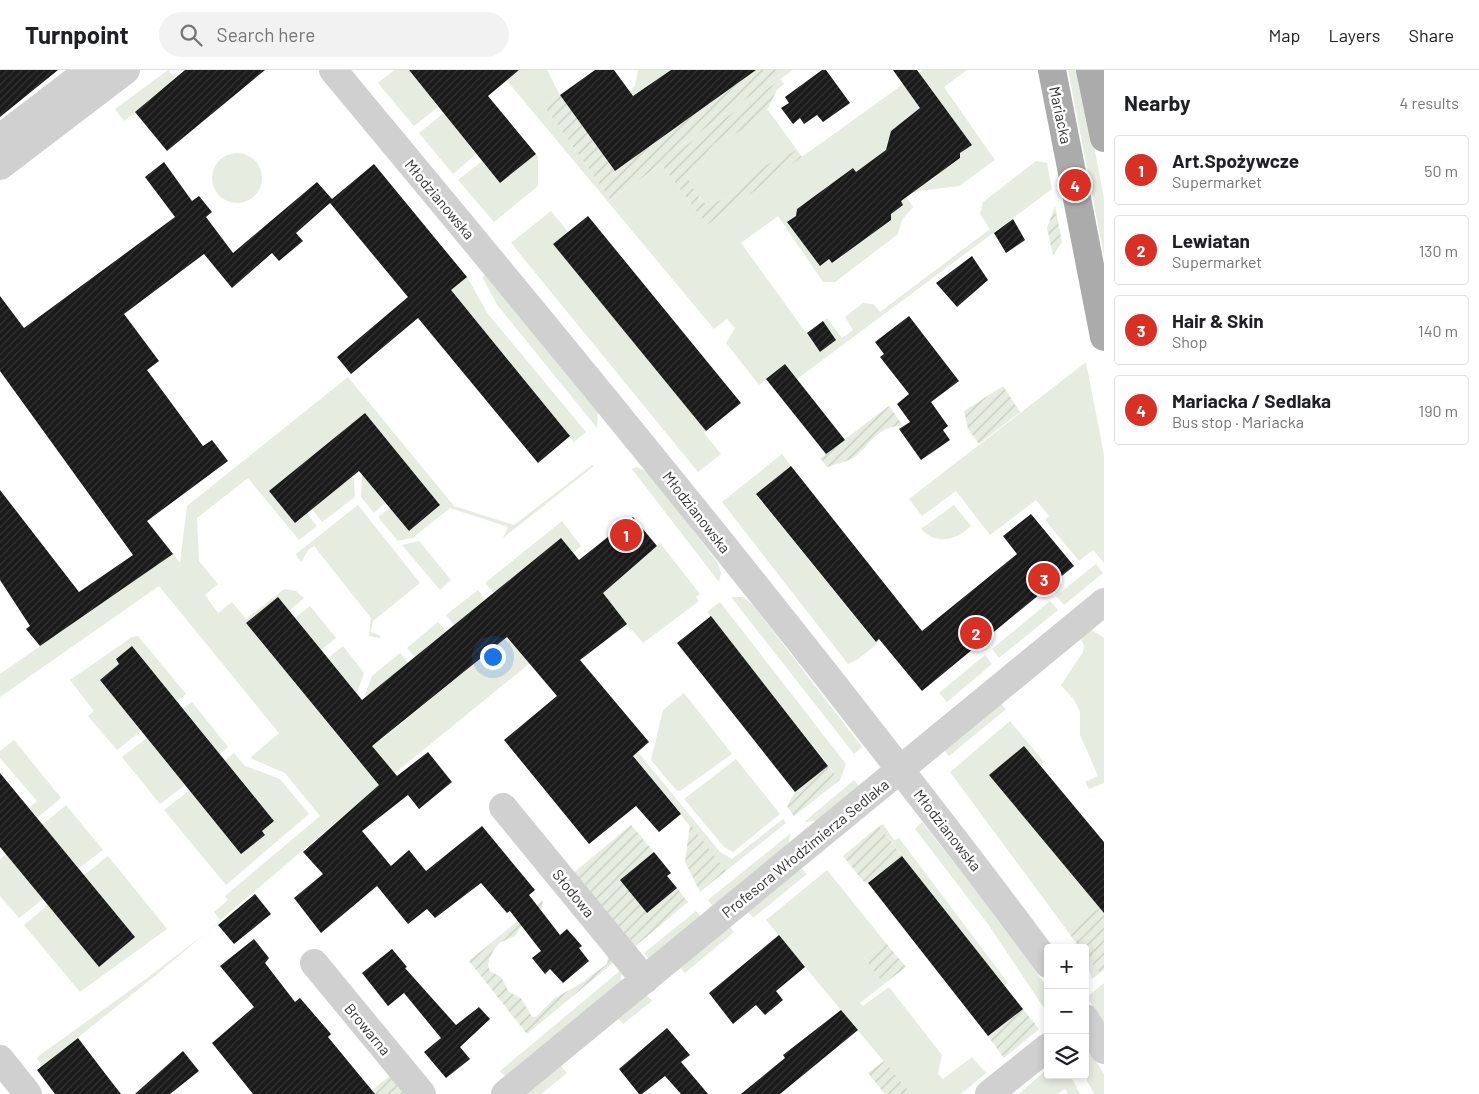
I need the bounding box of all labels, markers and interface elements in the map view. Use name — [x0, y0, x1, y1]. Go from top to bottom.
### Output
search box — [159, 12, 509, 57]
text: Turnpoint — [25, 20, 129, 49]
icon: search — [177, 21, 205, 49]
text: Search here — [217, 23, 315, 46]
text: Map — [1268, 24, 1300, 46]
text: Layers — [1328, 24, 1381, 46]
text: Share — [1409, 24, 1454, 46]
street label: Mariacka — [1046, 85, 1076, 145]
text: Nearby — [1124, 90, 1190, 115]
text: 4 results — [1399, 93, 1459, 112]
text: Art.Spożywcze — [1172, 149, 1299, 172]
street label: Młodzianowska — [401, 155, 479, 243]
text: 1 — [1138, 161, 1144, 180]
text: 50 m — [1424, 161, 1458, 180]
pin: 4 — [1059, 166, 1091, 204]
text: Supermarket — [1172, 172, 1262, 191]
text: Lewiatan — [1172, 229, 1250, 252]
text: 2 — [1137, 241, 1145, 260]
text: 130 m — [1419, 241, 1458, 260]
text: Supermarket — [1172, 252, 1262, 271]
text: Hair & Skin — [1172, 309, 1264, 332]
text: 3 — [1137, 321, 1145, 340]
text: 140 m — [1418, 321, 1458, 340]
text: Shop — [1172, 332, 1207, 351]
text: Mariacka / Sedlaka — [1172, 389, 1331, 412]
text: 4 — [1136, 401, 1146, 420]
text: 190 m — [1419, 401, 1458, 420]
text: Bus stop · Mariacka — [1172, 412, 1304, 431]
street label: Młodzianowska — [659, 468, 735, 556]
pin: 1 — [610, 516, 642, 554]
pin: 3 — [1028, 560, 1060, 598]
pin: 2 — [960, 614, 992, 652]
your location — [480, 644, 506, 670]
street label: Profesora Włodzimierza Sedlaka — [718, 775, 892, 921]
street label: Młodzianowska — [910, 786, 986, 874]
street label: Słodowa — [549, 865, 599, 921]
map controls — [1044, 944, 1089, 1079]
button: + — [1044, 944, 1089, 989]
button: − — [1044, 989, 1089, 1034]
street label: Browarna — [341, 999, 395, 1059]
button: layers — [1044, 1034, 1089, 1079]

